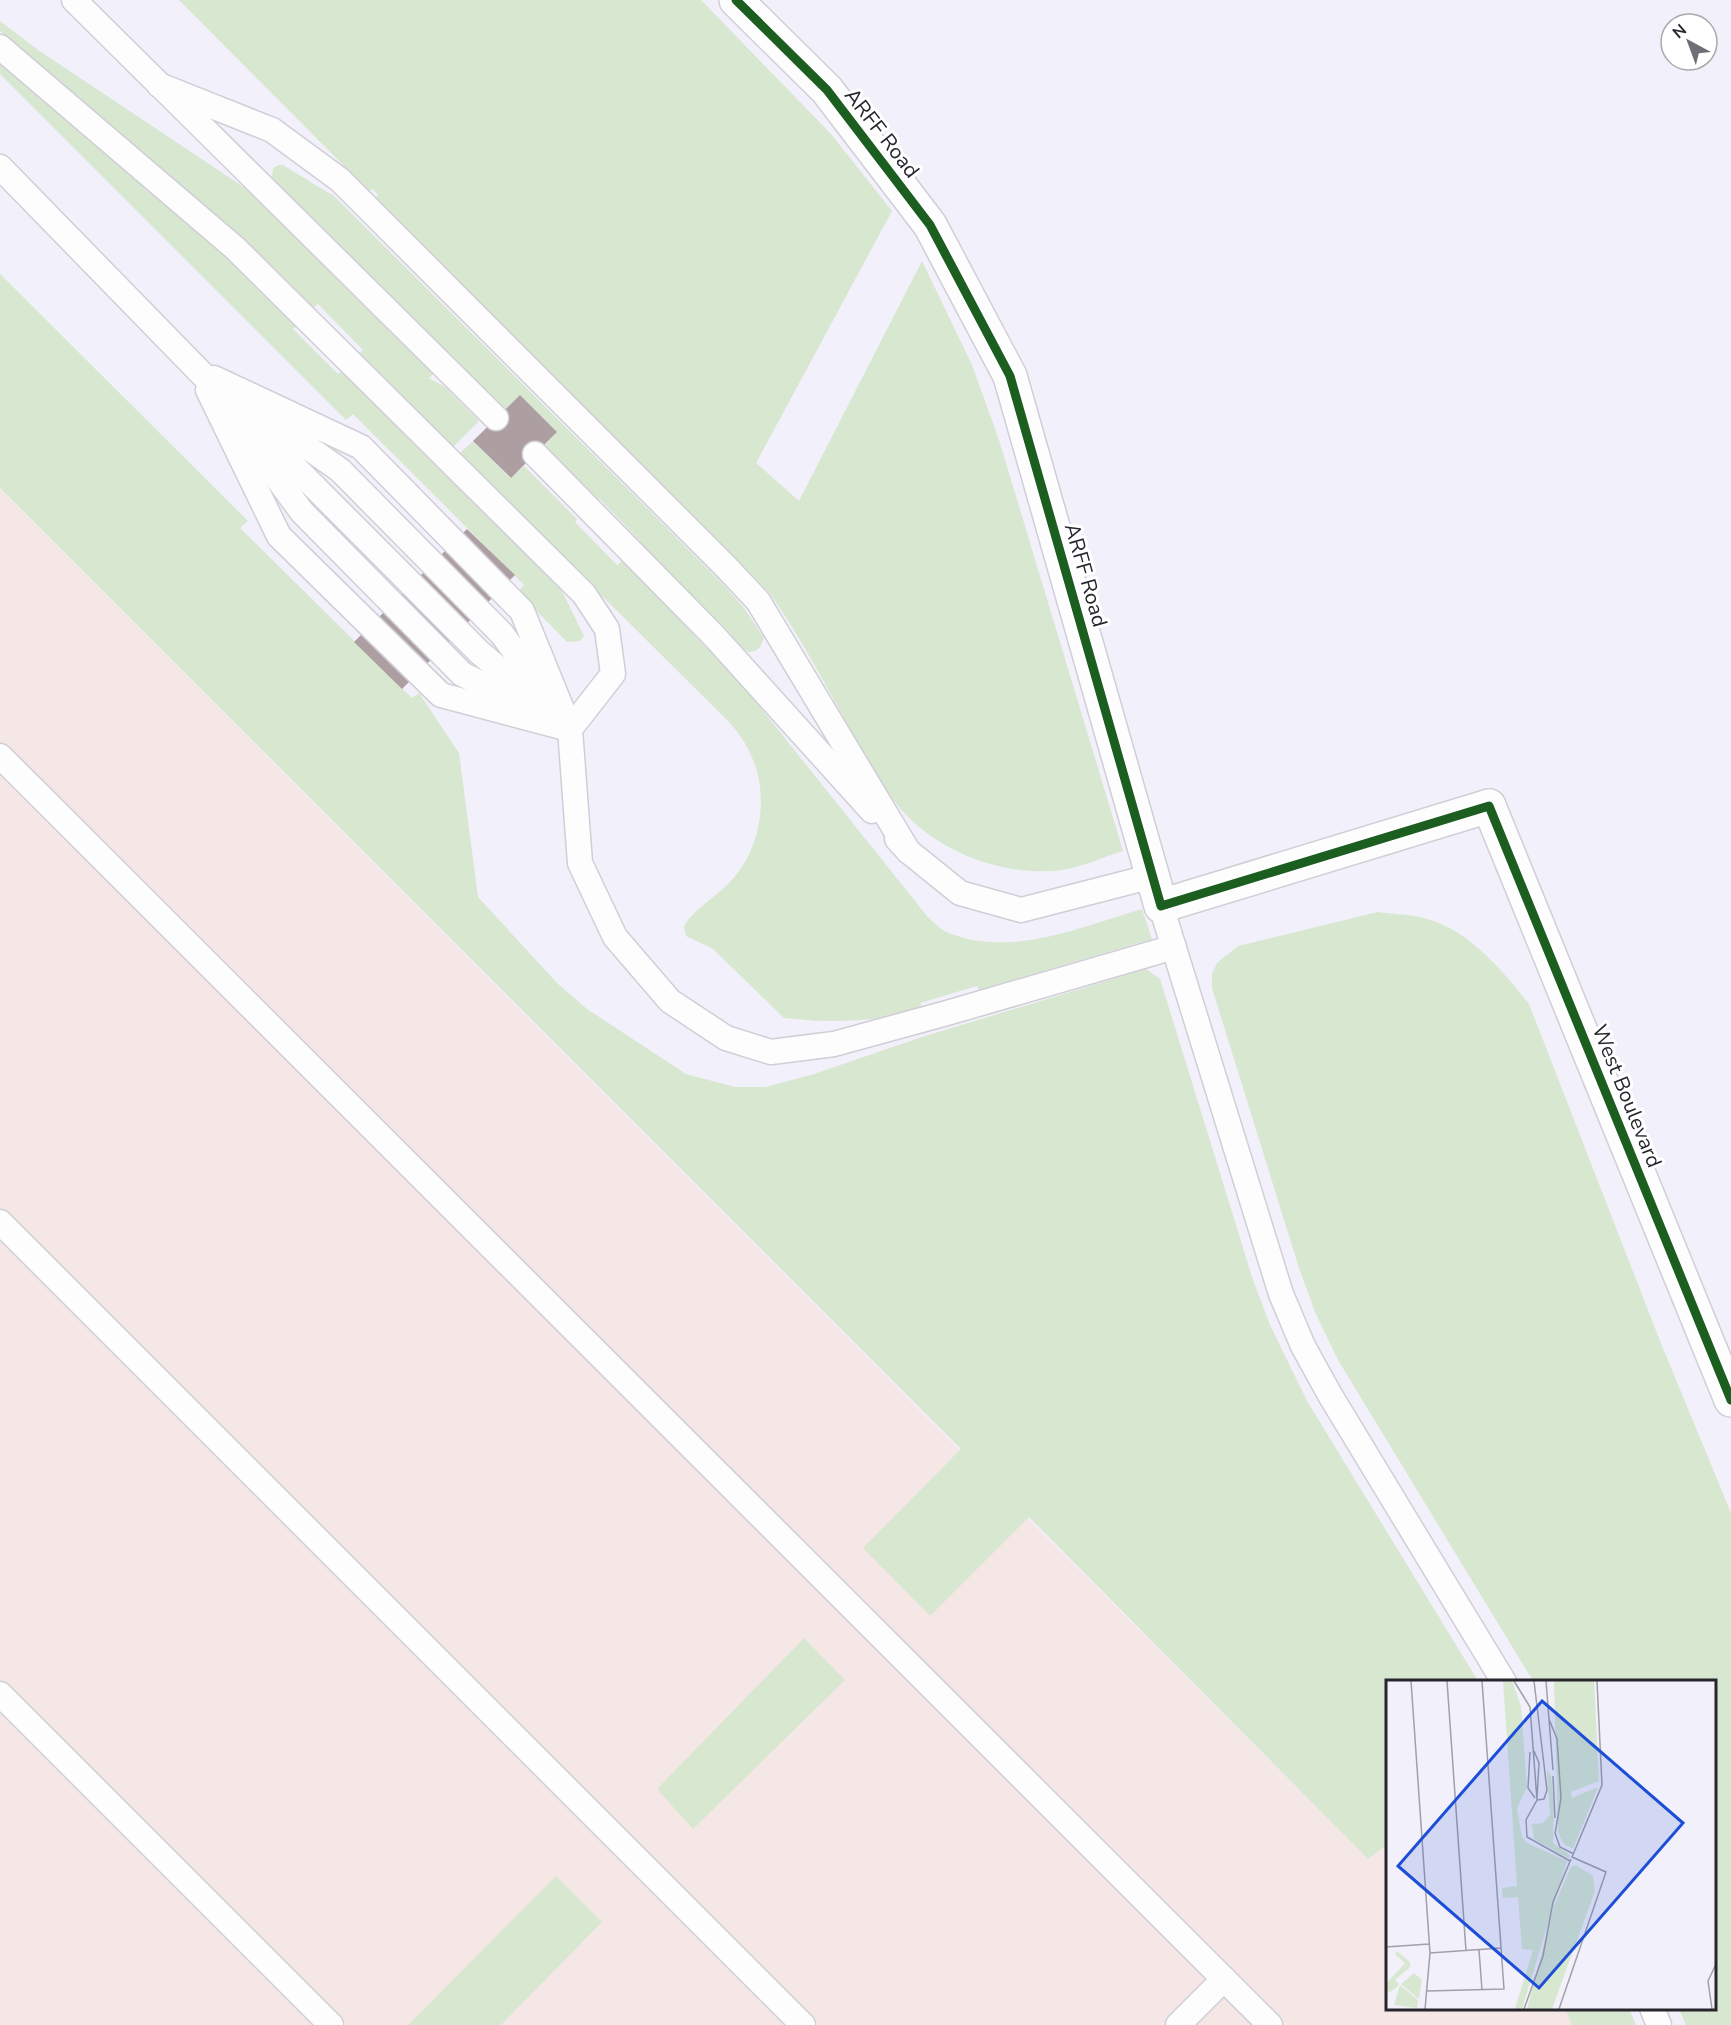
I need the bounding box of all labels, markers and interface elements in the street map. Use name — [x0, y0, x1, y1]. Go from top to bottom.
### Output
north arrow — [1659, 12, 1719, 72]
text: N — [1668, 19, 1692, 44]
street label: ARFF Road — [838, 82, 926, 184]
street label: ARFF Road — [1058, 520, 1114, 630]
street label: West Boulevard — [1586, 1020, 1668, 1172]
inset map — [1386, 1680, 1716, 2010]

